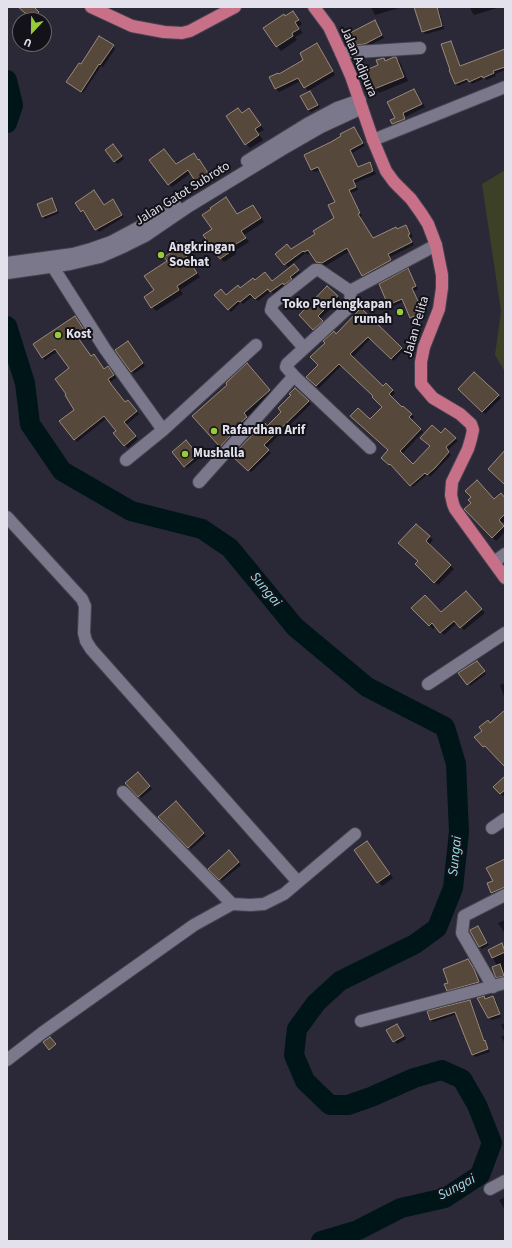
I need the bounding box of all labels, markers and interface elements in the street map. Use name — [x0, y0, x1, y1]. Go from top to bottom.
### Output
north arrow — [12, 12, 52, 52]
street label: Jalan Adipura — [336, 24, 380, 100]
text: U — [21, 34, 34, 51]
street label: Jalan Gatot Subroto — [133, 159, 233, 229]
place label: Angkringan Soehat — [169, 240, 235, 271]
marker: Angkringan Soehat — [156, 250, 166, 260]
street label: Jalan Pelita — [401, 295, 433, 359]
place label: Toko Perlengkapan rumah — [282, 297, 392, 328]
marker: Toko Perlengkapan rumah — [395, 307, 405, 317]
place label: Kost — [66, 327, 91, 343]
marker: Kost — [53, 330, 63, 340]
place label: Rafardhan Arif — [222, 423, 305, 439]
marker: Rafardhan Arif — [209, 426, 219, 436]
place label: Mushalla — [193, 446, 245, 462]
marker: Mushalla — [180, 449, 190, 459]
water label: Sungai — [246, 569, 284, 611]
water label: Sungai — [446, 835, 466, 877]
water label: Sungai — [435, 1171, 479, 1205]

